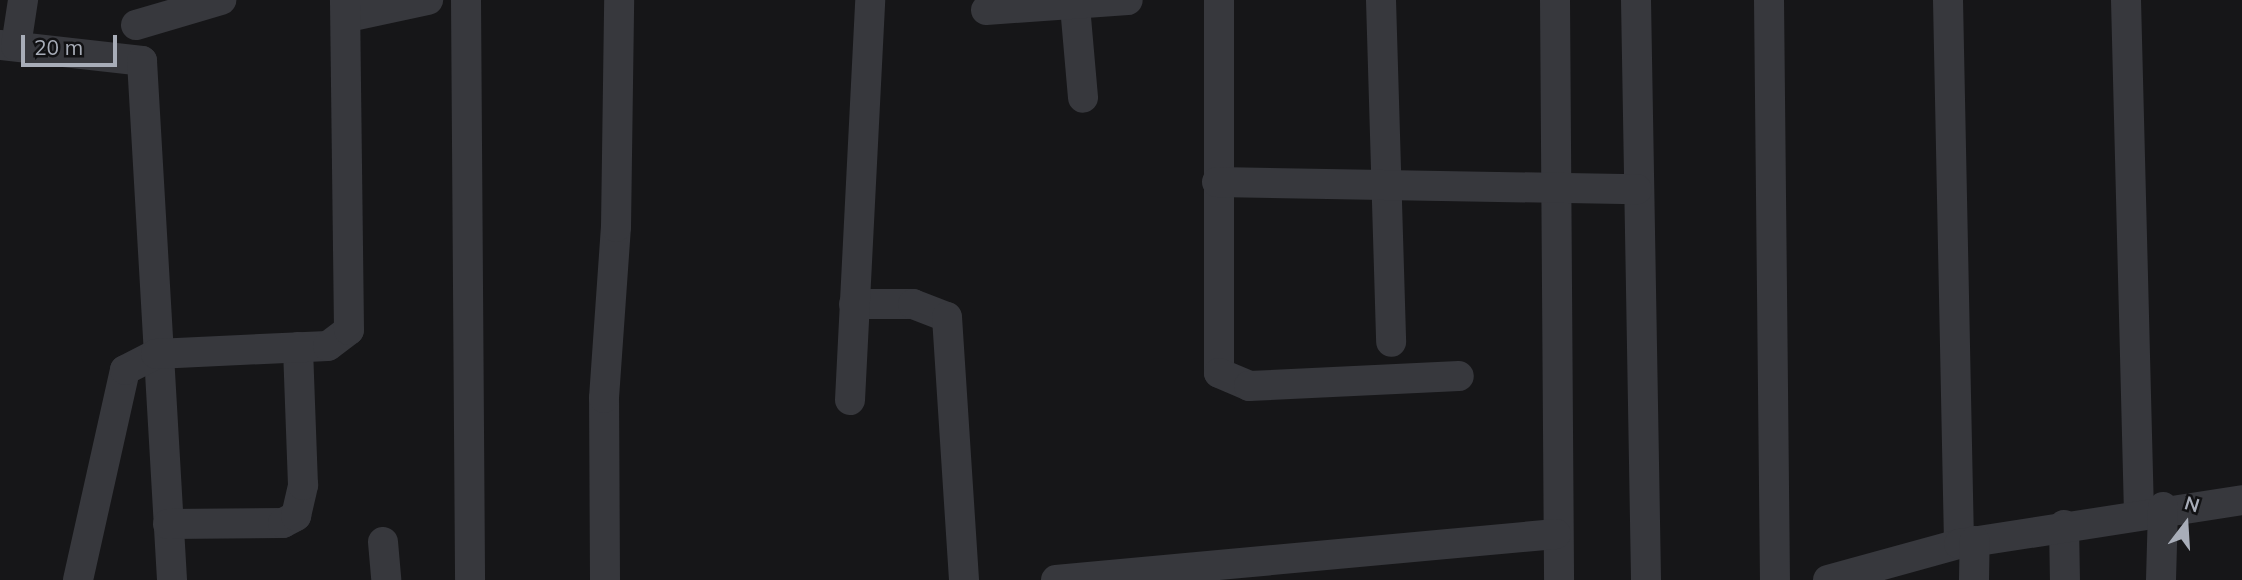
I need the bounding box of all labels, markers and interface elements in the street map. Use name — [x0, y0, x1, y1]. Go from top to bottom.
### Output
scale bar — [24, 21, 121, 65]
text: 20 m — [34, 34, 83, 60]
north arrow — [2151, 489, 2221, 559]
text: N — [2182, 490, 2203, 517]

